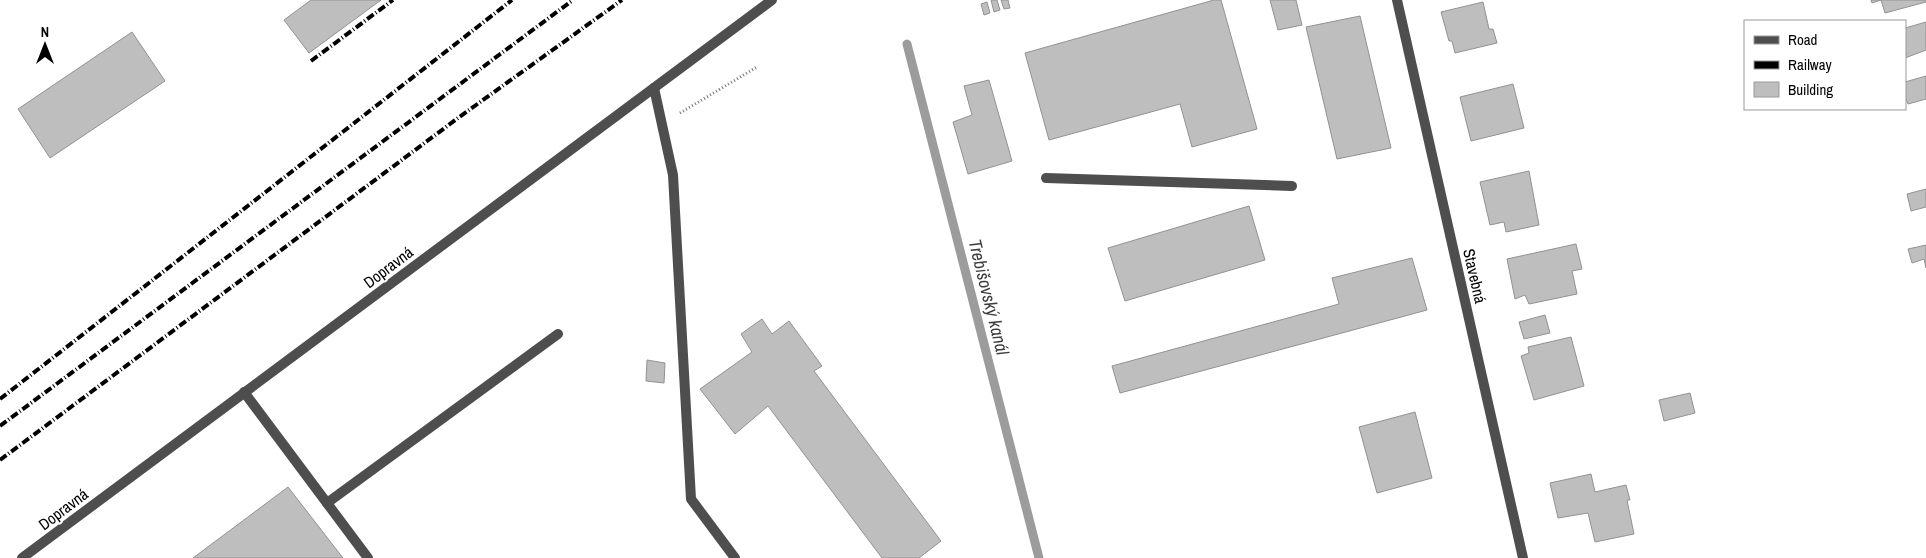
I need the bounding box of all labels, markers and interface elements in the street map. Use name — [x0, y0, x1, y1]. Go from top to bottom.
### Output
north arrow — [20, 20, 70, 70]
legend — [1744, 20, 1906, 110]
text: N — [41, 23, 49, 41]
text: Road — [1788, 29, 1817, 50]
text: Railway — [1788, 54, 1833, 75]
text: Building — [1788, 79, 1833, 100]
water label: Trebišovský kanál — [963, 237, 1016, 358]
street label: Dopravná — [359, 241, 418, 293]
street label: Stavebná — [1458, 247, 1492, 306]
street label: Dopravná — [34, 483, 93, 535]

